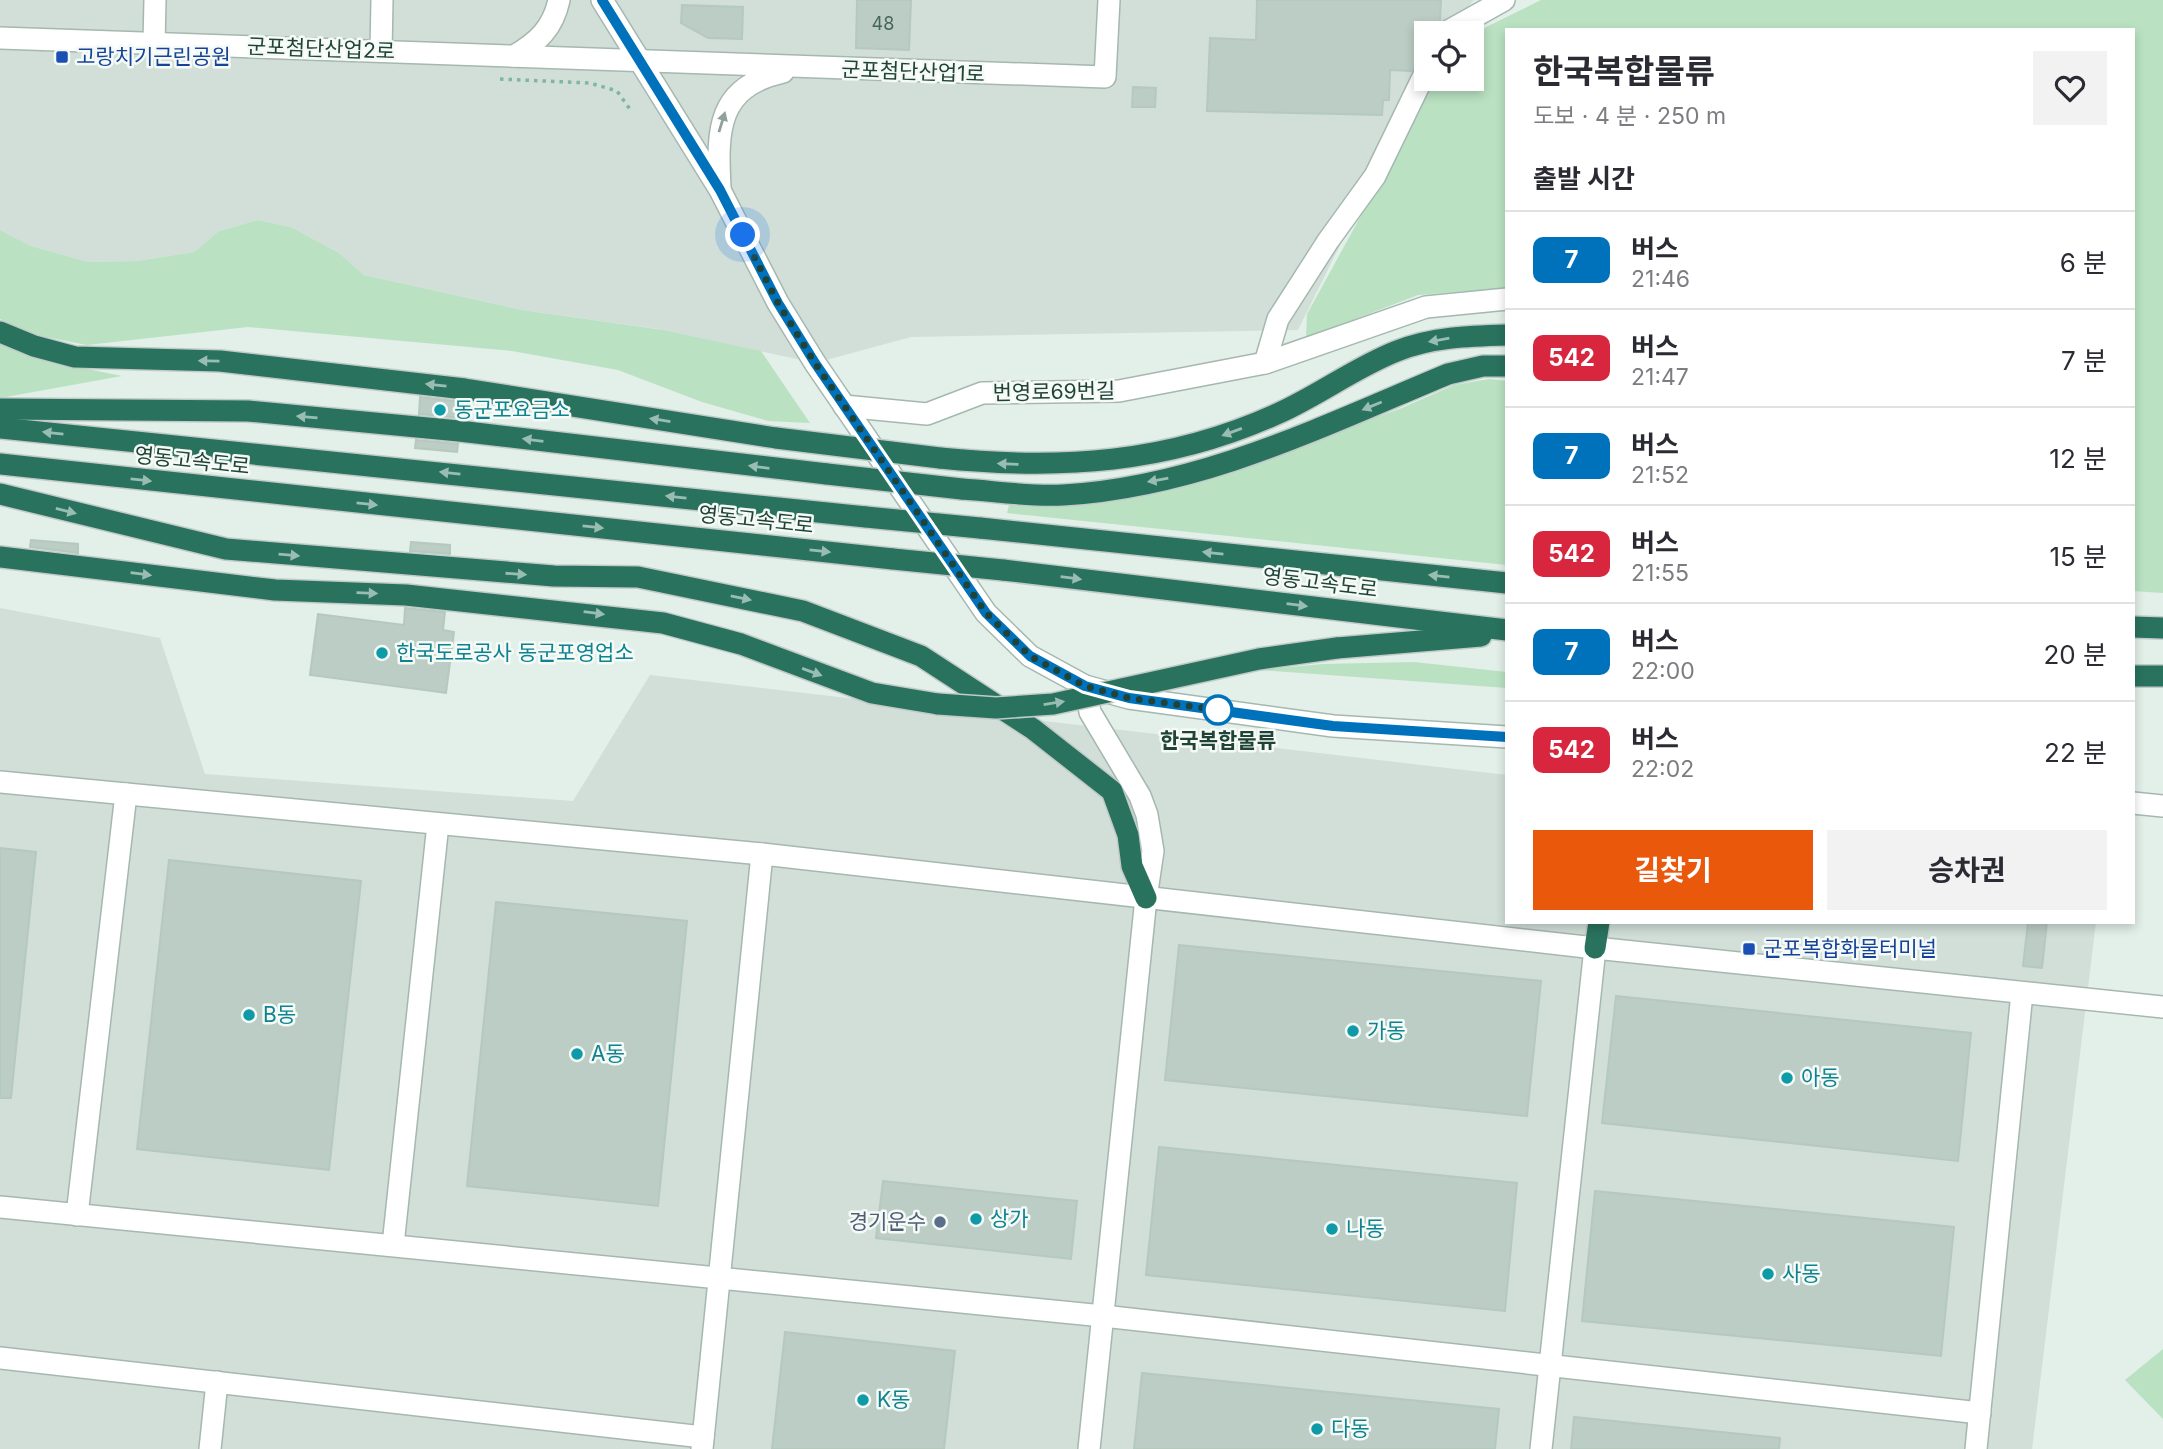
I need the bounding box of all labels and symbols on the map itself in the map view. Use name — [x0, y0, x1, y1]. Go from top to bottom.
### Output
house number: 48 — [872, 13, 894, 34]
street label: 군포첨단산업2로 — [247, 33, 395, 64]
place label: 고랑치기근린공원 — [76, 44, 231, 69]
marker: 고랑치기근린공원 — [54, 49, 70, 65]
street label: 군포첨단산업1로 — [841, 56, 985, 87]
one-way arrow — [718, 111, 728, 132]
your location — [725, 217, 760, 252]
one-way arrow — [1428, 335, 1450, 346]
one-way arrow — [198, 355, 220, 367]
street label: 번영로69번길 — [992, 378, 1116, 405]
one-way arrow — [424, 380, 446, 391]
place label: 동군포요금소 — [454, 397, 570, 422]
one-way arrow — [1362, 400, 1383, 411]
marker: 동군포요금소 — [432, 402, 448, 418]
one-way arrow — [296, 411, 318, 422]
one-way arrow — [649, 414, 671, 425]
one-way arrow — [1221, 426, 1242, 437]
one-way arrow — [42, 427, 64, 438]
one-way arrow — [522, 434, 544, 445]
street label: 영동고속도로 — [133, 442, 251, 479]
one-way arrow — [997, 458, 1019, 469]
one-way arrow — [748, 461, 770, 472]
one-way arrow — [439, 467, 461, 478]
one-way arrow — [130, 475, 152, 486]
one-way arrow — [1147, 475, 1169, 486]
one-way arrow — [665, 491, 687, 502]
one-way arrow — [356, 499, 378, 510]
street label: 영동고속도로 — [697, 501, 815, 538]
one-way arrow — [55, 506, 77, 517]
one-way arrow — [583, 522, 605, 533]
one-way arrow — [809, 546, 831, 557]
one-way arrow — [1201, 547, 1223, 558]
one-way arrow — [278, 549, 300, 560]
street label: 영동고속도로 — [1261, 563, 1379, 602]
one-way arrow — [505, 568, 527, 579]
one-way arrow — [130, 569, 152, 580]
one-way arrow — [1428, 570, 1450, 581]
one-way arrow — [1060, 572, 1082, 583]
one-way arrow — [356, 588, 378, 599]
one-way arrow — [730, 593, 752, 604]
one-way arrow — [1286, 599, 1308, 610]
one-way arrow — [583, 608, 605, 619]
place label: 한국도로공사 동군포영업소 — [396, 640, 634, 665]
marker: 한국도로공사 동군포영업소 — [374, 645, 390, 661]
one-way arrow — [802, 667, 823, 678]
marker: 한국복합물류 — [1203, 695, 1233, 725]
one-way arrow — [1043, 697, 1065, 708]
place label: 한국복합물류 — [1160, 728, 1276, 753]
place label: 군포복합화물터미널 — [1763, 936, 1937, 961]
marker: 군포복합화물터미널 — [1741, 941, 1757, 957]
place label: B동 — [263, 1002, 296, 1027]
marker: B동 — [241, 1007, 257, 1023]
place label: 가동 — [1367, 1018, 1406, 1043]
marker: 가동 — [1345, 1023, 1361, 1039]
place label: A동 — [591, 1041, 625, 1066]
marker: A동 — [569, 1046, 585, 1062]
place label: 아동 — [1801, 1065, 1840, 1090]
marker: 아동 — [1779, 1070, 1795, 1086]
place label: 상가 — [990, 1206, 1029, 1231]
place label: 경기운수 — [849, 1209, 926, 1234]
marker: 상가 — [968, 1211, 984, 1227]
marker: 경기운수 — [932, 1214, 948, 1230]
place label: 나동 — [1346, 1216, 1385, 1241]
marker: 나동 — [1324, 1221, 1340, 1237]
place label: 사동 — [1782, 1261, 1821, 1286]
marker: 사동 — [1760, 1266, 1776, 1282]
place label: K동 — [877, 1387, 910, 1412]
marker: K동 — [855, 1392, 871, 1408]
place label: 다동 — [1331, 1416, 1370, 1441]
marker: 다동 — [1309, 1421, 1325, 1437]

